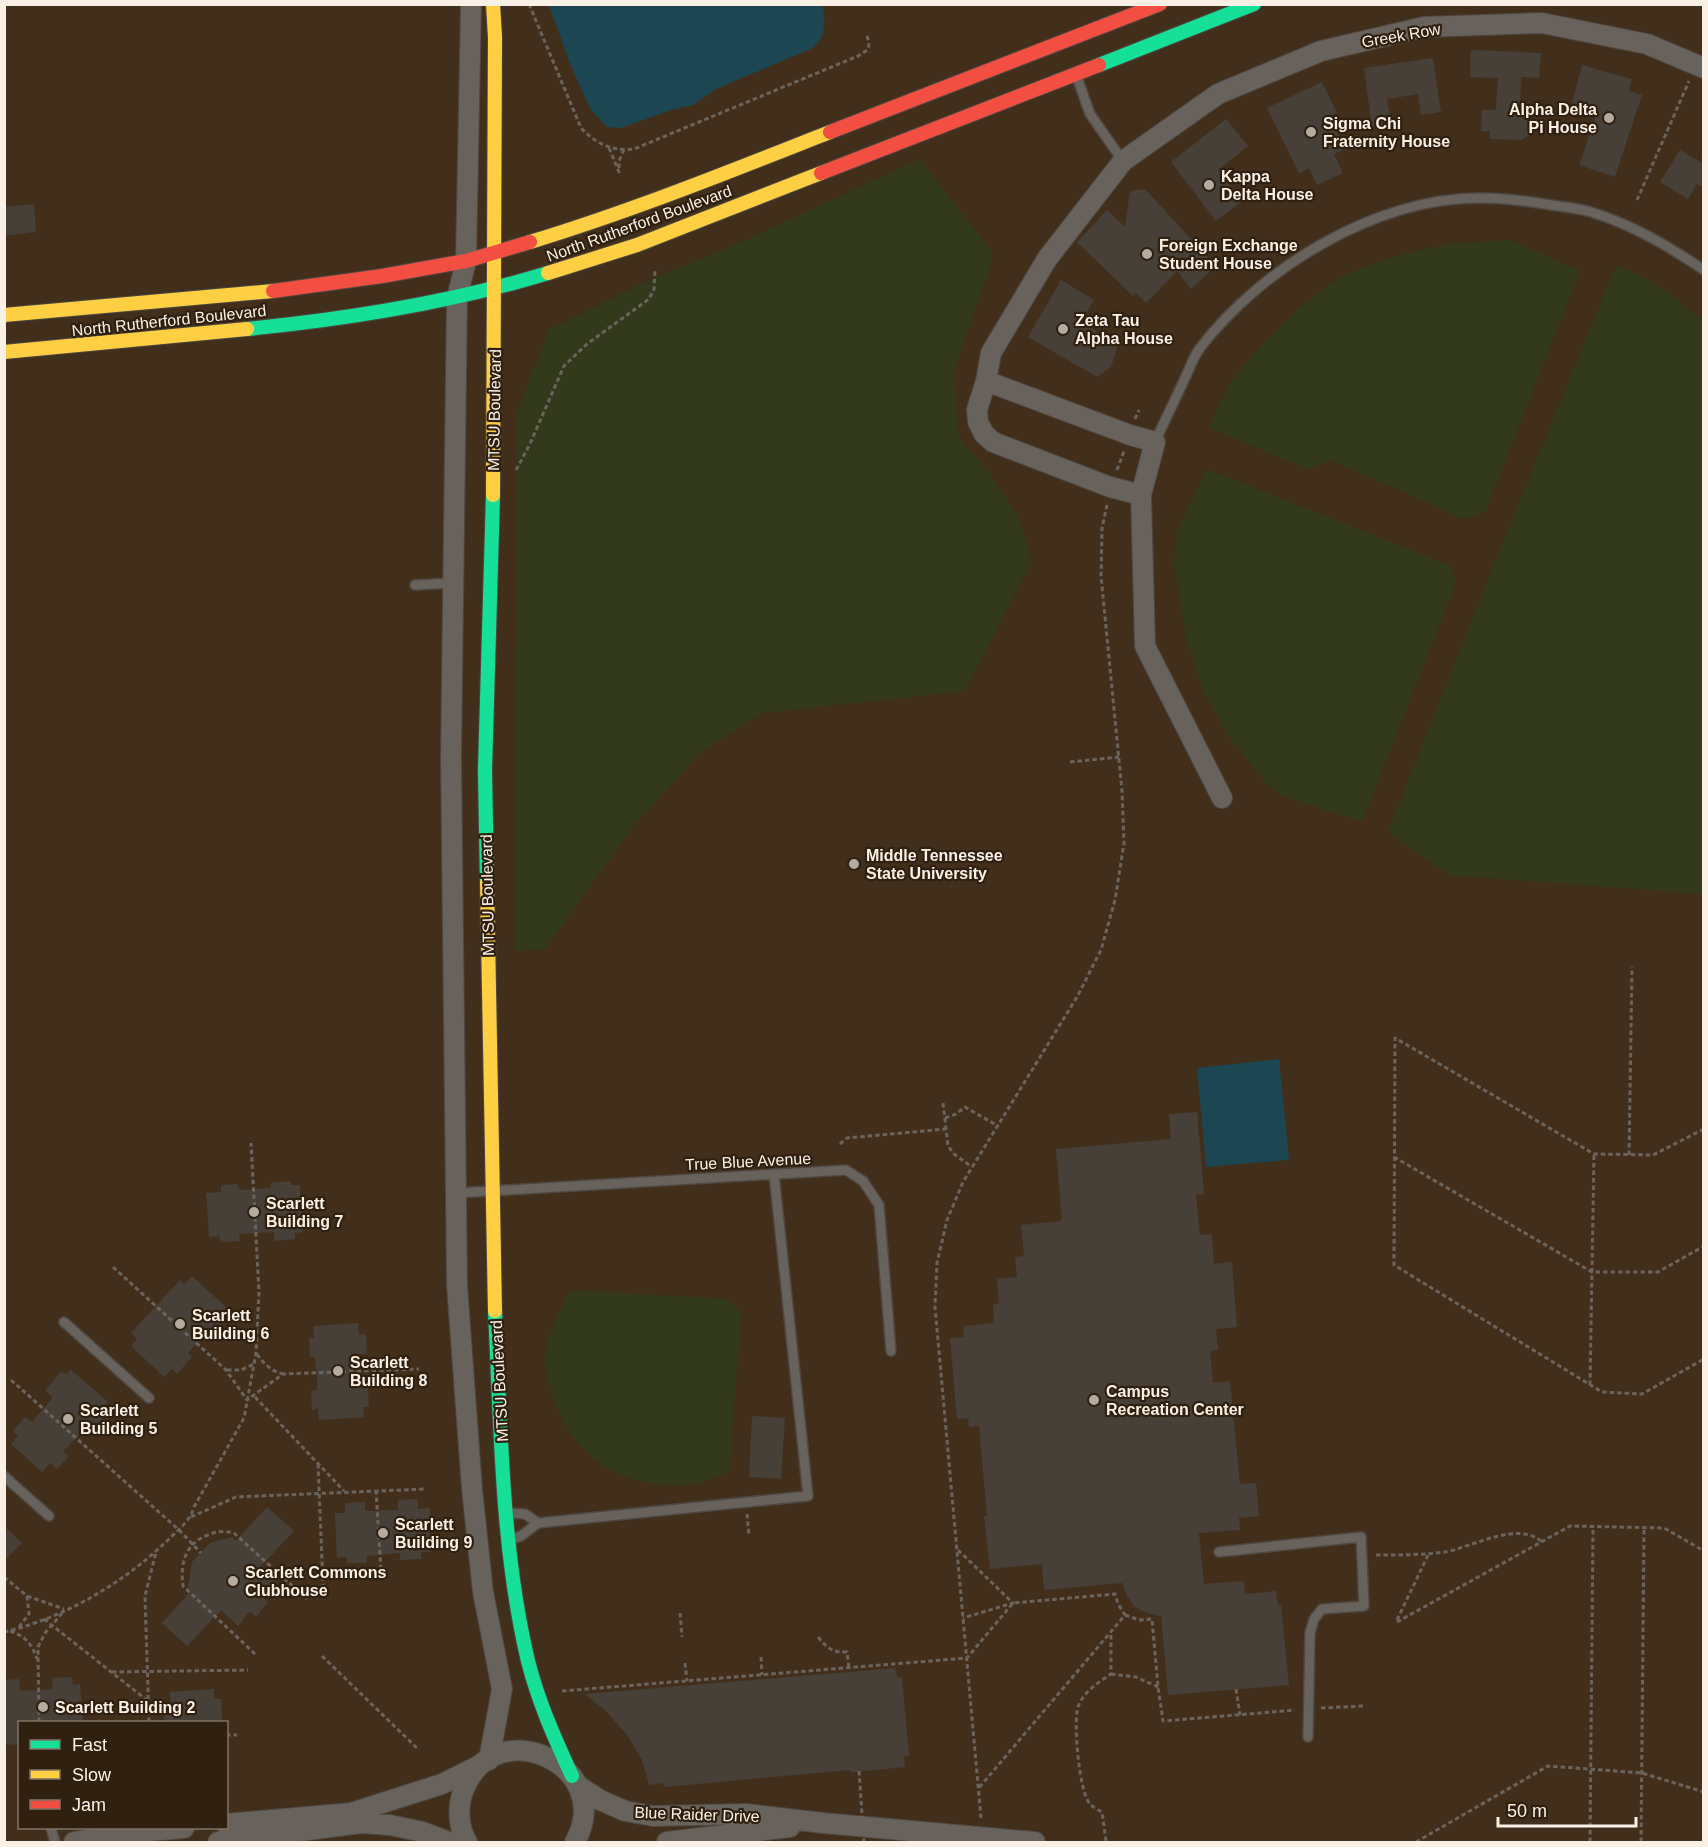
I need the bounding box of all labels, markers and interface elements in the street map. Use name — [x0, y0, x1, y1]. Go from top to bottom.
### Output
street label: Greek Row — [1360, 20, 1442, 51]
place label: Alpha Delta Pi House — [1509, 101, 1597, 136]
marker: Alpha Delta Pi House — [1602, 111, 1616, 125]
place label: Sigma Chi Fraternity House — [1323, 115, 1450, 150]
marker: Sigma Chi Fraternity House — [1304, 125, 1318, 139]
place label: Kappa Delta House — [1221, 168, 1314, 203]
marker: Kappa Delta House — [1202, 178, 1216, 192]
street label: North Rutherford Boulevard — [544, 182, 734, 265]
place label: Foreign Exchange Student House — [1159, 237, 1298, 272]
marker: Foreign Exchange Student House — [1140, 247, 1154, 261]
street label: North Rutherford Boulevard — [71, 302, 267, 339]
place label: Zeta Tau Alpha House — [1075, 312, 1173, 347]
marker: Zeta Tau Alpha House — [1056, 322, 1070, 336]
street label: MTSU Boulevard — [485, 349, 504, 471]
street label: MTSU Boulevard — [478, 834, 497, 956]
place label: Middle Tennessee State University — [866, 847, 1003, 882]
marker: Middle Tennessee State University — [847, 857, 861, 871]
street label: True Blue Avenue — [685, 1150, 812, 1173]
place label: Scarlett Building 7 — [266, 1195, 343, 1230]
marker: Scarlett Building 7 — [247, 1205, 261, 1219]
place label: Scarlett Building 6 — [192, 1307, 269, 1342]
marker: Scarlett Building 6 — [173, 1317, 187, 1331]
street label: MTSU Boulevard — [488, 1320, 511, 1442]
place label: Scarlett Building 8 — [350, 1354, 427, 1389]
marker: Scarlett Building 8 — [331, 1364, 345, 1378]
place label: Campus Recreation Center — [1106, 1383, 1244, 1418]
marker: Campus Recreation Center — [1087, 1393, 1101, 1407]
place label: Scarlett Building 5 — [80, 1402, 157, 1437]
marker: Scarlett Building 5 — [61, 1412, 75, 1426]
place label: Scarlett Building 9 — [395, 1516, 472, 1551]
marker: Scarlett Building 9 — [376, 1526, 390, 1540]
place label: Scarlett Commons Clubhouse — [245, 1564, 386, 1599]
marker: Scarlett Commons Clubhouse — [226, 1574, 240, 1588]
place label: Scarlett Building 2 — [55, 1699, 196, 1716]
marker: Scarlett Building 2 — [36, 1700, 50, 1714]
legend — [18, 1721, 228, 1829]
text: Fast — [72, 1735, 107, 1755]
text: Slow — [72, 1765, 112, 1785]
scale bar — [1498, 1790, 1636, 1828]
text: Jam — [72, 1795, 106, 1815]
text: 50 m — [1507, 1801, 1547, 1821]
street label: Blue Raider Drive — [634, 1804, 760, 1825]

